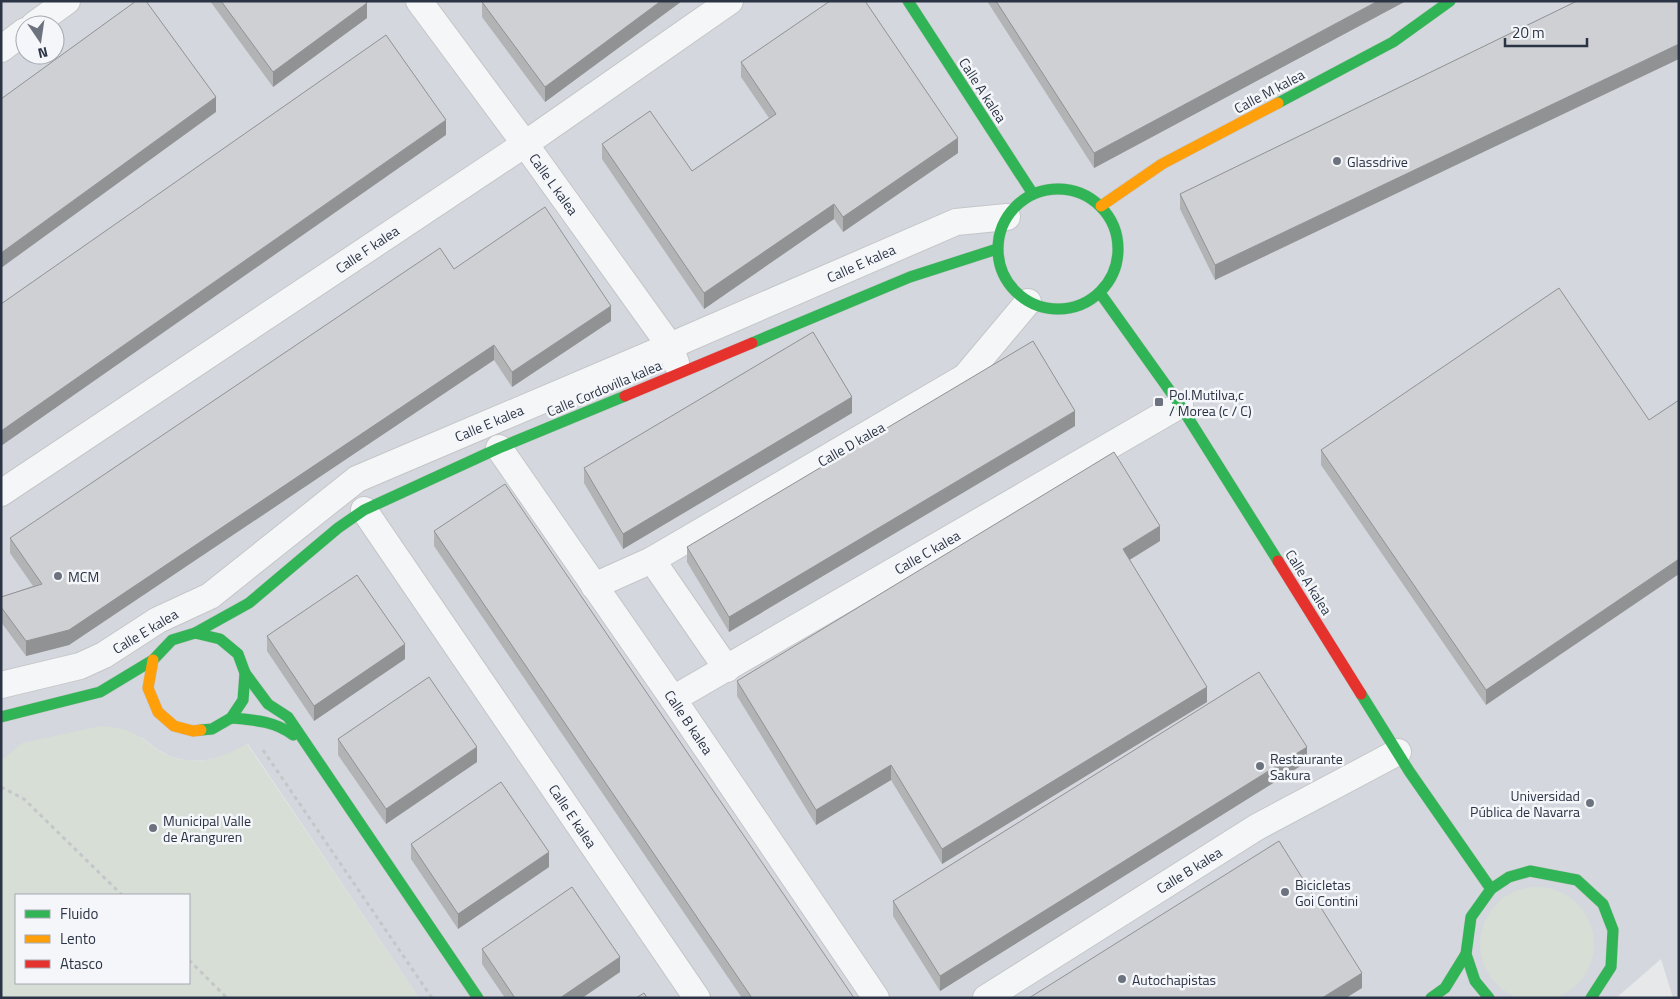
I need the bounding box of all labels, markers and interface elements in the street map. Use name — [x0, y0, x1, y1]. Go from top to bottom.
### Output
north arrow — [15, 15, 65, 65]
scale bar — [1505, 15, 1588, 47]
text: 20 m — [1512, 21, 1545, 44]
text: N — [36, 42, 50, 64]
street label: Calle A kalea — [954, 53, 1012, 127]
street label: Calle M kalea — [1230, 64, 1308, 118]
street label: Calle L kalea — [524, 149, 584, 219]
place label: Glassdrive — [1347, 151, 1408, 172]
marker: Glassdrive — [1331, 155, 1343, 167]
street label: Calle F kalea — [331, 220, 403, 278]
street label: Calle E kalea — [823, 239, 899, 287]
street label: Calle Cordovilla kalea — [543, 354, 665, 422]
place label: Pol.Mutilva,c / Morea (c / C) — [1169, 384, 1252, 421]
marker: Pol.Mutilva,c / Morea (c / C) — [1153, 396, 1165, 408]
street label: Calle E kalea — [451, 399, 527, 447]
street label: Calle D kalea — [814, 416, 888, 472]
street label: Calle C kalea — [890, 525, 964, 579]
street label: Calle A kalea — [1281, 545, 1337, 619]
place label: MCM — [68, 566, 99, 587]
marker: MCM — [52, 570, 64, 582]
street label: Calle E kalea — [108, 603, 182, 659]
street label: Calle B kalea — [660, 685, 718, 759]
place label: Restaurante Sakura — [1270, 748, 1343, 785]
marker: Restaurante Sakura — [1254, 760, 1266, 772]
street label: Calle E kalea — [544, 780, 602, 852]
place label: Universidad Pública de Navarra — [1470, 785, 1580, 822]
marker: Universidad Pública de Navarra — [1584, 797, 1596, 809]
place label: Municipal Valle de Aranguren — [163, 810, 251, 847]
marker: Municipal Valle de Aranguren — [147, 822, 159, 834]
street label: Calle B kalea — [1152, 842, 1226, 898]
place label: Bicicletas Goi Contini — [1295, 874, 1358, 911]
marker: Bicicletas Goi Contini — [1279, 886, 1291, 898]
legend — [15, 894, 190, 984]
text: Fluido — [60, 902, 99, 925]
text: Lento — [60, 927, 96, 950]
text: Atasco — [60, 952, 103, 975]
place label: Autochapistas — [1132, 969, 1216, 990]
marker: Autochapistas — [1116, 973, 1128, 985]

